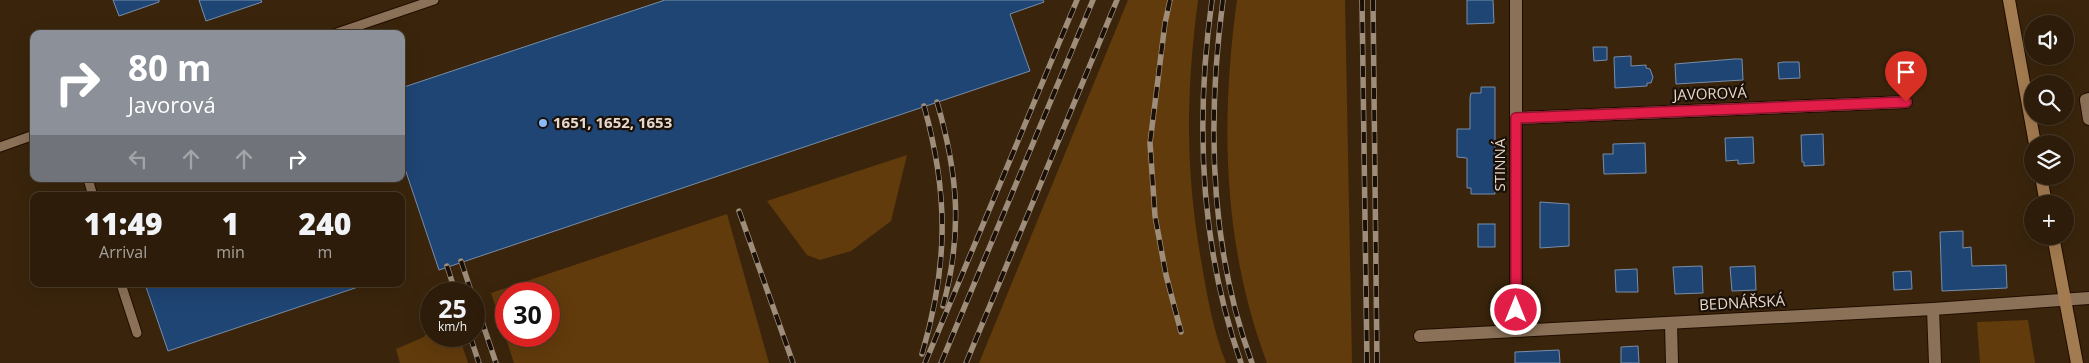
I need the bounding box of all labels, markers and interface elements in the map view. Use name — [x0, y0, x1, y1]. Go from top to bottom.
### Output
map controls — [2024, 15, 2074, 245]
button: sound — [2024, 15, 2074, 65]
text: 80 m — [128, 44, 211, 91]
icon: right — [45, 50, 110, 115]
pin — [1885, 51, 1927, 102]
icon: arrive — [1892, 58, 1920, 86]
button: search — [2024, 75, 2074, 125]
street label: JAVOROVÁ — [1671, 82, 1748, 104]
text: Javorová — [128, 89, 216, 119]
place label: 1651, 1652, 1653 — [553, 112, 672, 132]
marker: 1651, 1652, 1653 — [537, 117, 549, 129]
button: layers — [2024, 135, 2074, 185]
street label: STINNÁ — [1489, 138, 1509, 191]
icon: left — [124, 145, 152, 173]
icon: ahead — [177, 145, 205, 173]
icon: ahead — [230, 145, 258, 173]
icon: right — [283, 145, 311, 173]
button: + — [2024, 195, 2074, 245]
text: 11:49 — [84, 203, 163, 244]
text: 1 — [222, 203, 239, 244]
text: 240 — [299, 203, 351, 244]
text: Arrival — [99, 241, 147, 263]
text: min — [216, 241, 245, 263]
text: m — [318, 241, 332, 263]
speed limit sign: 30 — [495, 282, 560, 347]
position arrow — [1489, 283, 1541, 335]
street label: BEDNÁŘSKÁ — [1699, 290, 1786, 314]
text: 25 — [438, 291, 467, 325]
text: km/h — [438, 318, 467, 335]

